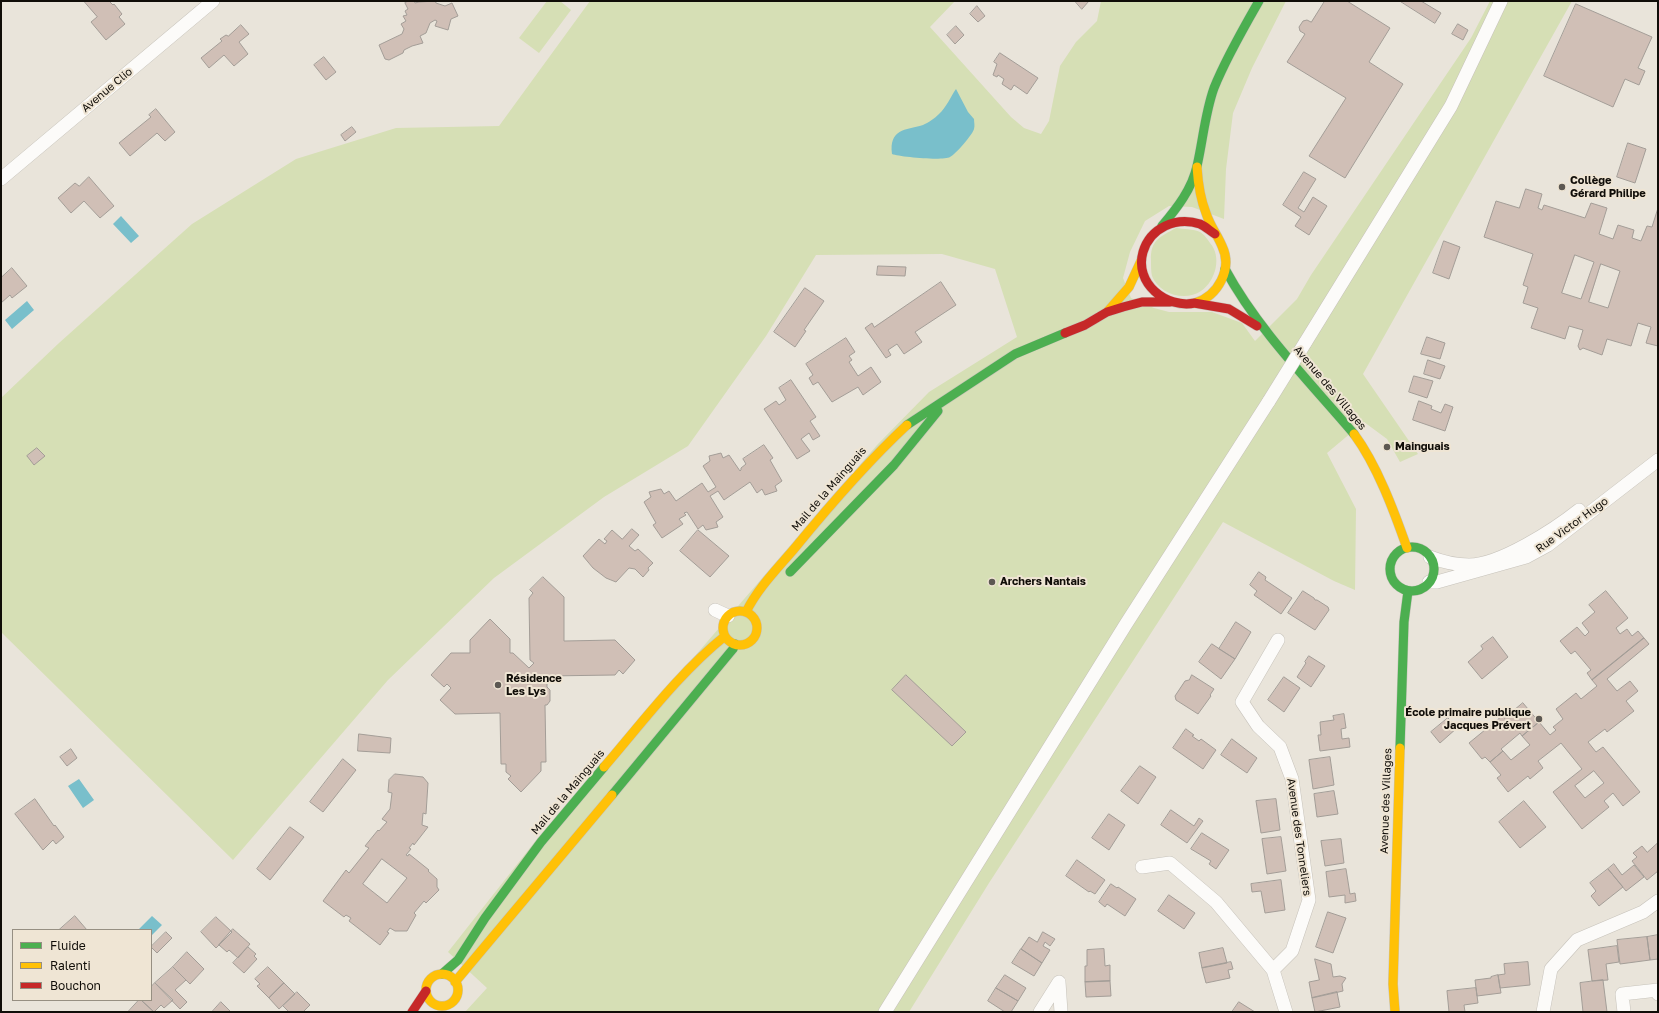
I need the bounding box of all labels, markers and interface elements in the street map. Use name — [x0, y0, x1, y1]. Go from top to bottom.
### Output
street label: Avenue Clio — [79, 65, 135, 115]
place label: Collège Gérard Philipe — [1570, 174, 1646, 200]
marker: Collège Gérard Philipe — [1557, 182, 1567, 192]
street label: Avenue des Villages — [1291, 343, 1369, 433]
place label: Mainguais — [1395, 440, 1450, 454]
marker: Mainguais — [1382, 442, 1392, 452]
street label: Mail de la Mainguais — [789, 444, 869, 534]
street label: Rue Victor Hugo — [1533, 494, 1611, 556]
place label: Archers Nantais — [1000, 575, 1086, 589]
marker: Archers Nantais — [987, 577, 997, 587]
place label: Résidence Les Lys — [506, 672, 562, 698]
marker: Résidence Les Lys — [493, 680, 503, 690]
place label: École primaire publique Jacques Prévert — [1405, 706, 1531, 732]
marker: École primaire publique Jacques Prévert — [1534, 714, 1544, 724]
street label: Mail de la Mainguais — [529, 747, 607, 837]
street label: Avenue des Villages — [1378, 748, 1394, 854]
street label: Avenue des Tonneliers — [1284, 777, 1314, 897]
legend — [12, 929, 152, 1001]
text: Fluide — [50, 938, 86, 953]
text: Ralenti — [50, 958, 91, 973]
text: Bouchon — [50, 978, 101, 993]

